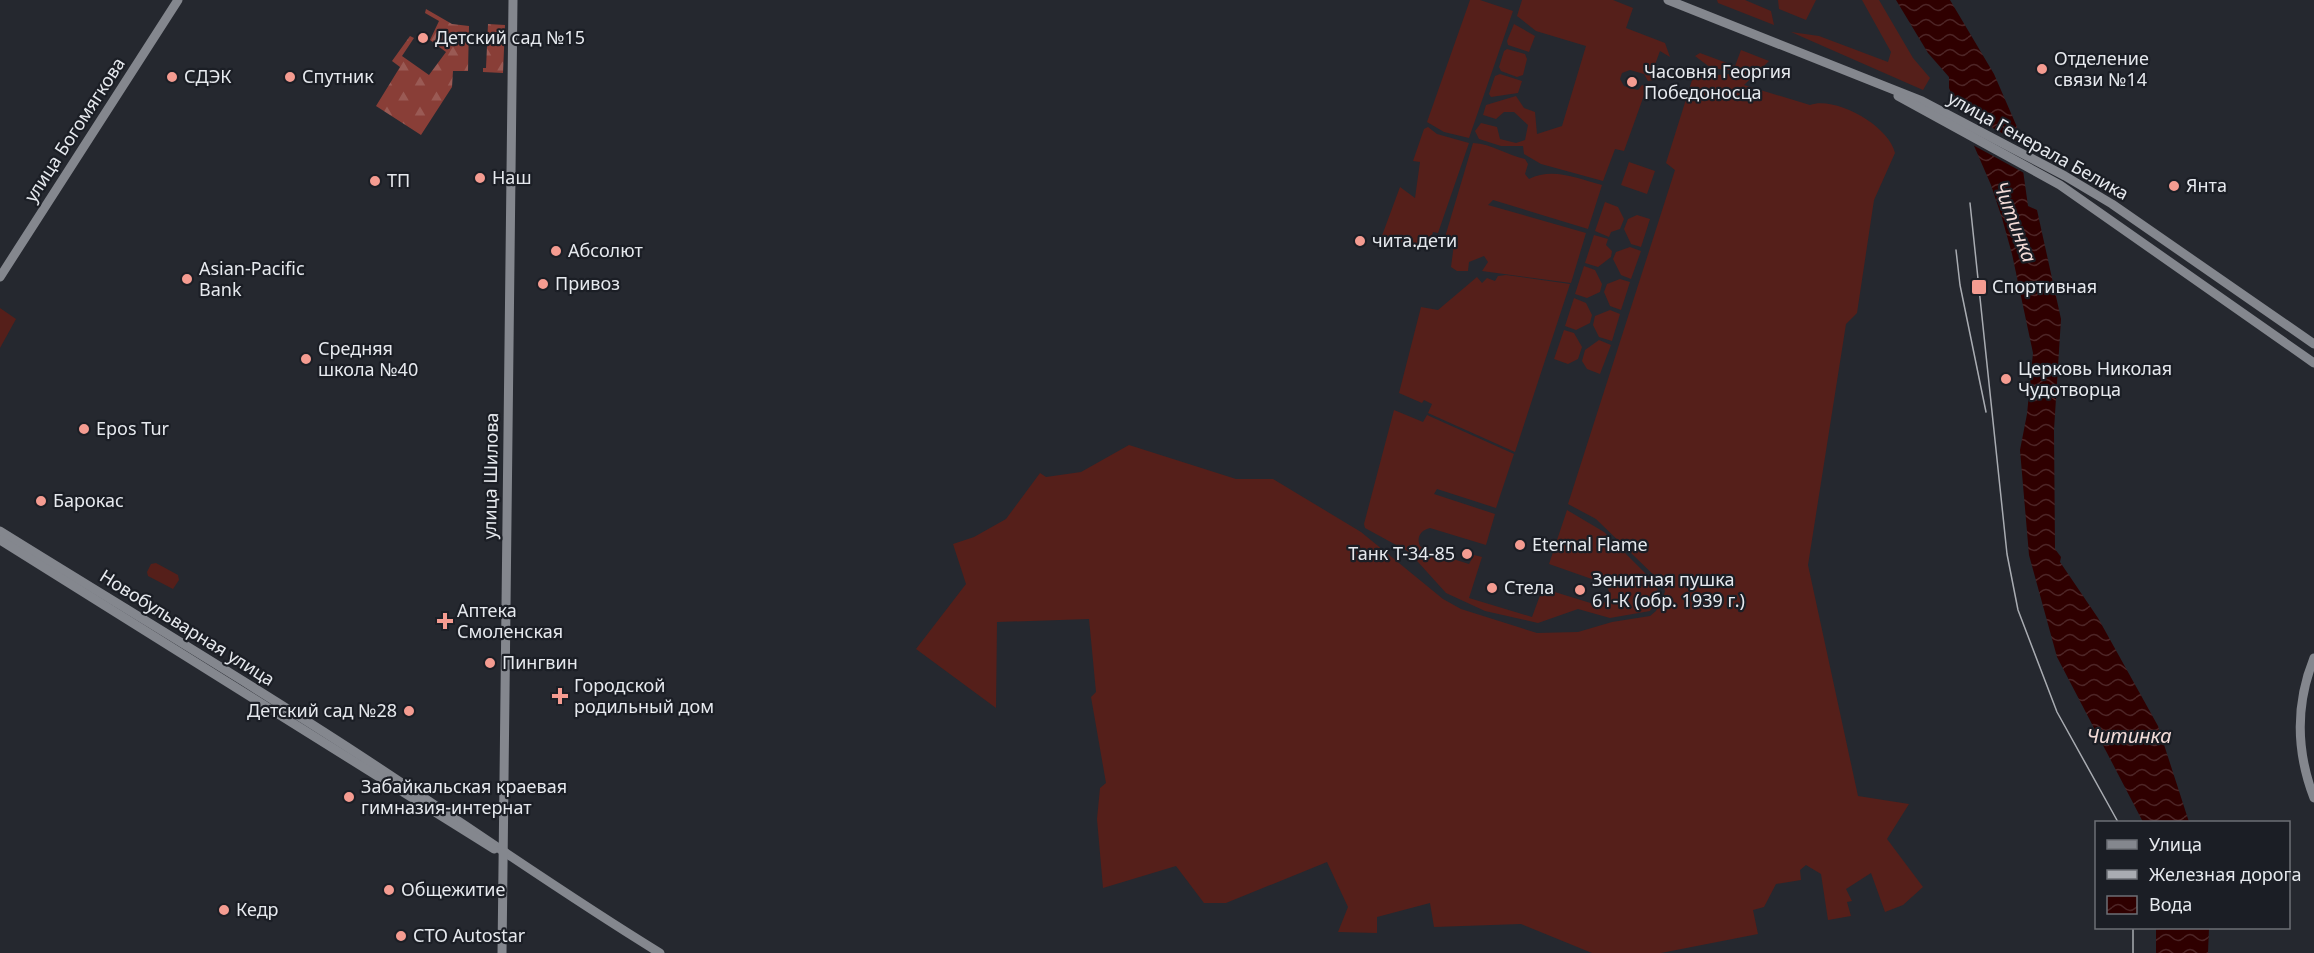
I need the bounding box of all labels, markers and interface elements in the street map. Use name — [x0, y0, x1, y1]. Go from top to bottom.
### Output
place label: Детский сад №15 — [435, 25, 585, 49]
marker: Детский сад №15 — [416, 31, 430, 45]
place label: Отделение связи №14 — [2054, 46, 2149, 91]
street label: улица Богомягкова — [18, 52, 130, 206]
place label: Часовня Георгия Победоносца — [1644, 59, 1791, 104]
marker: Отделение связи №14 — [2035, 62, 2049, 76]
place label: СДЭК — [184, 64, 232, 88]
place label: Спутник — [302, 64, 374, 88]
marker: СДЭК — [165, 70, 179, 84]
marker: Спутник — [283, 70, 297, 84]
marker: Часовня Георгия Победоносца — [1625, 75, 1639, 89]
street label: улица Генерала Белика — [1944, 85, 2133, 205]
place label: Наш — [492, 165, 531, 189]
place label: ТП — [387, 168, 410, 192]
marker: Наш — [473, 171, 487, 185]
place label: Янта — [2186, 173, 2227, 197]
marker: ТП — [368, 174, 382, 188]
water label: Читинка — [1988, 177, 2043, 266]
marker: Янта — [2167, 179, 2181, 193]
place label: чита.дети — [1372, 228, 1457, 252]
marker: чита.дети — [1353, 234, 1367, 248]
place label: Абсолют — [568, 238, 643, 262]
marker: Абсолют — [549, 244, 563, 258]
place label: Asian-Pacific Bank — [199, 256, 305, 301]
place label: Привоз — [555, 271, 620, 295]
marker: Asian-Pacific Bank — [180, 272, 194, 286]
place label: Спортивная — [1992, 274, 2097, 298]
marker: Привоз — [536, 277, 550, 291]
marker: Спортивная — [1970, 278, 1988, 296]
place label: Средняя школа №40 — [318, 336, 418, 381]
marker: Средняя школа №40 — [299, 352, 313, 366]
place label: Церковь Николая Чудотворца — [2018, 356, 2172, 401]
marker: Церковь Николая Чудотворца — [1999, 372, 2013, 386]
street label: улица Шилова — [477, 412, 503, 540]
place label: Epos Tur — [96, 416, 170, 440]
marker: Epos Tur — [77, 422, 91, 436]
place label: Барокас — [53, 488, 124, 512]
marker: Барокас — [34, 494, 48, 508]
place label: Eternal Flame — [1532, 532, 1648, 556]
marker: Eternal Flame — [1513, 538, 1527, 552]
place label: Танк Т-34-85 — [1348, 541, 1455, 565]
marker: Танк Т-34-85 — [1460, 547, 1474, 561]
street label: Новобульварная улица — [96, 563, 280, 691]
place label: Зенитная пушка 61-К (обр. 1939 г.) — [1592, 567, 1745, 612]
place label: Стела — [1504, 575, 1554, 599]
marker: Стела — [1485, 581, 1499, 595]
marker: Зенитная пушка 61-К (обр. 1939 г.) — [1573, 583, 1587, 597]
place label: Аптека Смоленская — [457, 598, 563, 643]
marker: Аптека Смоленская — [438, 614, 452, 628]
place label: Пингвин — [502, 650, 578, 674]
marker: Пингвин — [483, 656, 497, 670]
place label: Городской родильный дом — [574, 673, 714, 718]
marker: Городской родильный дом — [551, 687, 569, 705]
place label: Детский сад №28 — [247, 698, 397, 722]
marker: Детский сад №28 — [402, 704, 416, 718]
water label: Читинка — [2087, 722, 2171, 749]
place label: Забайкальская краевая гимназия-интернат — [361, 774, 567, 819]
marker: Забайкальская краевая гимназия-интернат — [342, 790, 356, 804]
legend — [2095, 821, 2290, 929]
text: Улица — [2149, 832, 2202, 856]
text: Железная дорога — [2149, 862, 2301, 886]
place label: Общежитие — [401, 877, 506, 901]
marker: Общежитие — [382, 883, 396, 897]
text: Вода — [2149, 892, 2192, 916]
place label: Кедр — [236, 897, 279, 921]
marker: Кедр — [217, 903, 231, 917]
place label: СТО Autostar — [413, 923, 526, 947]
marker: СТО Autostar — [394, 929, 408, 943]

